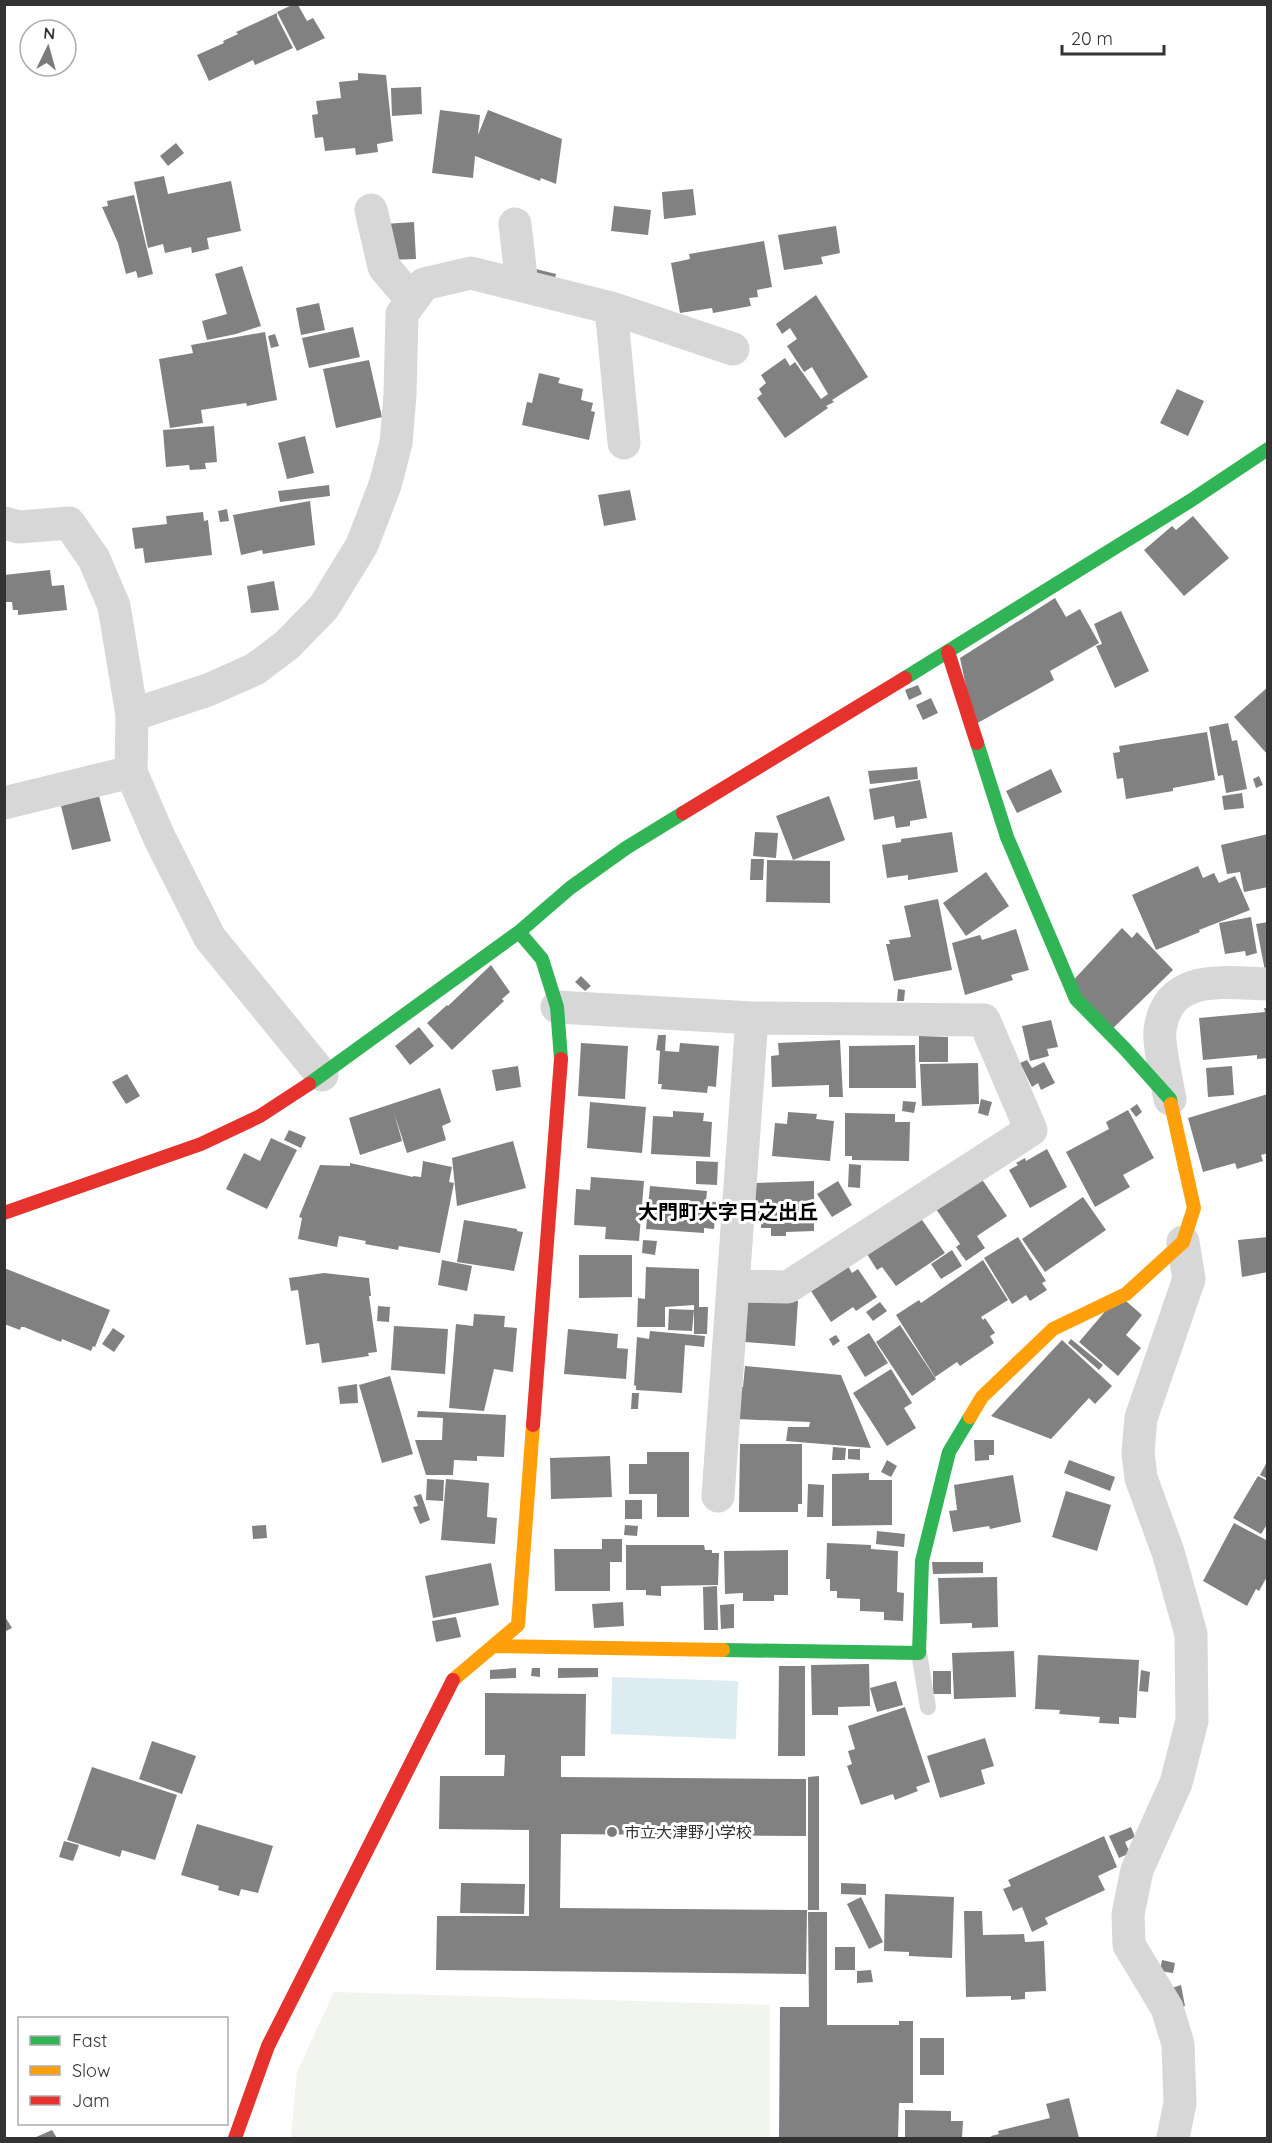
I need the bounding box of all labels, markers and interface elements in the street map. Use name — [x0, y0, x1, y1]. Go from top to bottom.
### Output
north arrow — [18, 18, 78, 78]
scale bar — [1062, 18, 1164, 56]
text: N — [43, 23, 56, 44]
text: 20 m — [1071, 27, 1113, 50]
district label: 大門町大字日之出丘 — [638, 1199, 818, 1224]
place label: 市立大津野小学校 — [624, 1822, 752, 1842]
marker: 市立大津野小学校 — [605, 1825, 619, 1839]
legend — [18, 2017, 228, 2125]
text: Fast — [72, 2029, 107, 2052]
text: Slow — [72, 2059, 110, 2082]
text: Jam — [72, 2089, 110, 2112]

